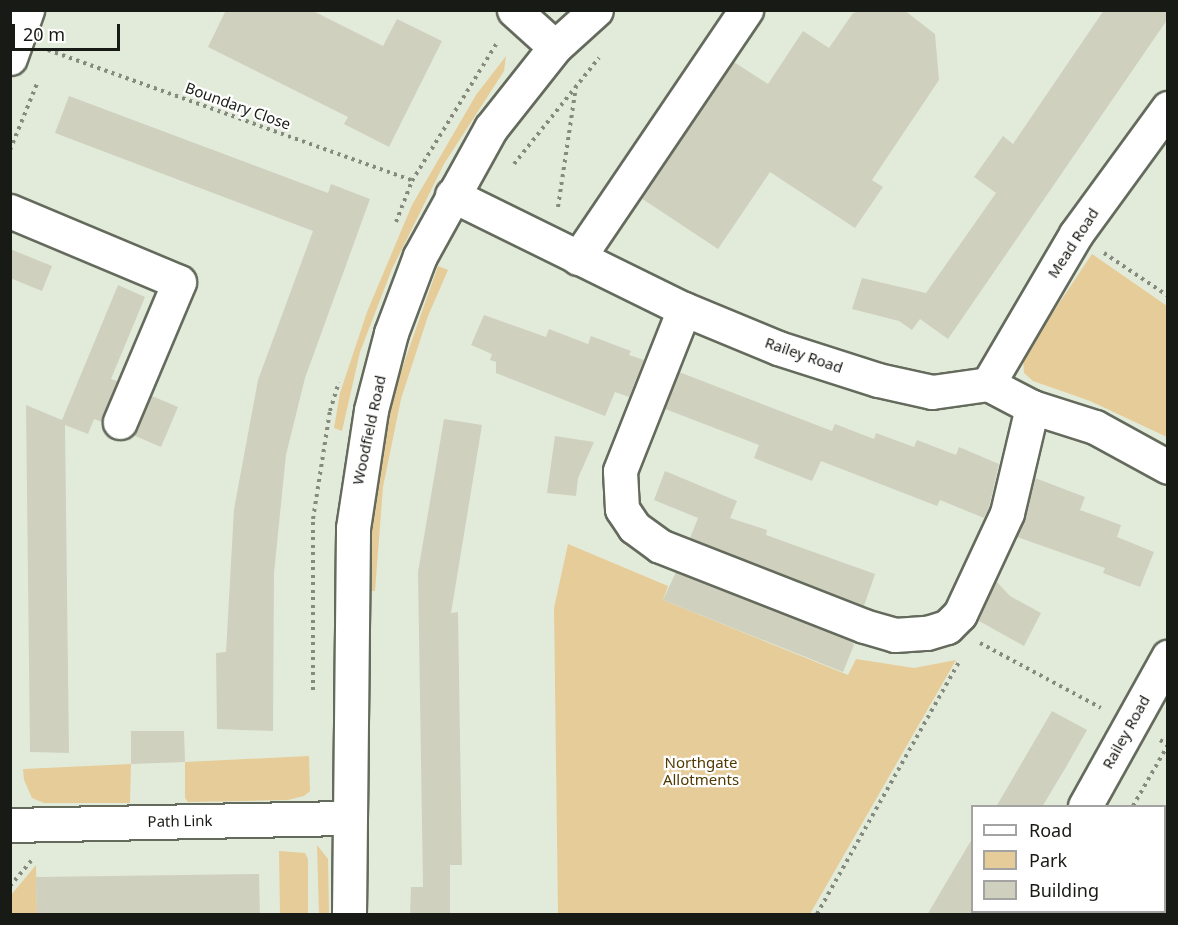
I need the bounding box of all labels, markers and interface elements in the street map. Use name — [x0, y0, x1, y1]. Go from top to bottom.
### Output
scale bar — [15, 12, 123, 50]
text: 20 m — [23, 22, 65, 46]
street label: Boundary Close — [183, 79, 293, 133]
street label: Mead Road — [1044, 205, 1102, 281]
street label: Railey Road — [763, 333, 845, 377]
street label: Woodfield Road — [349, 374, 389, 486]
street label: Railey Road — [1098, 692, 1154, 772]
park label: Northgate Allotments — [663, 753, 739, 788]
legend — [971, 805, 1166, 913]
street label: Path Link — [147, 811, 213, 831]
text: Road — [1029, 818, 1072, 842]
text: Park — [1029, 848, 1067, 872]
text: Building — [1029, 878, 1099, 902]

